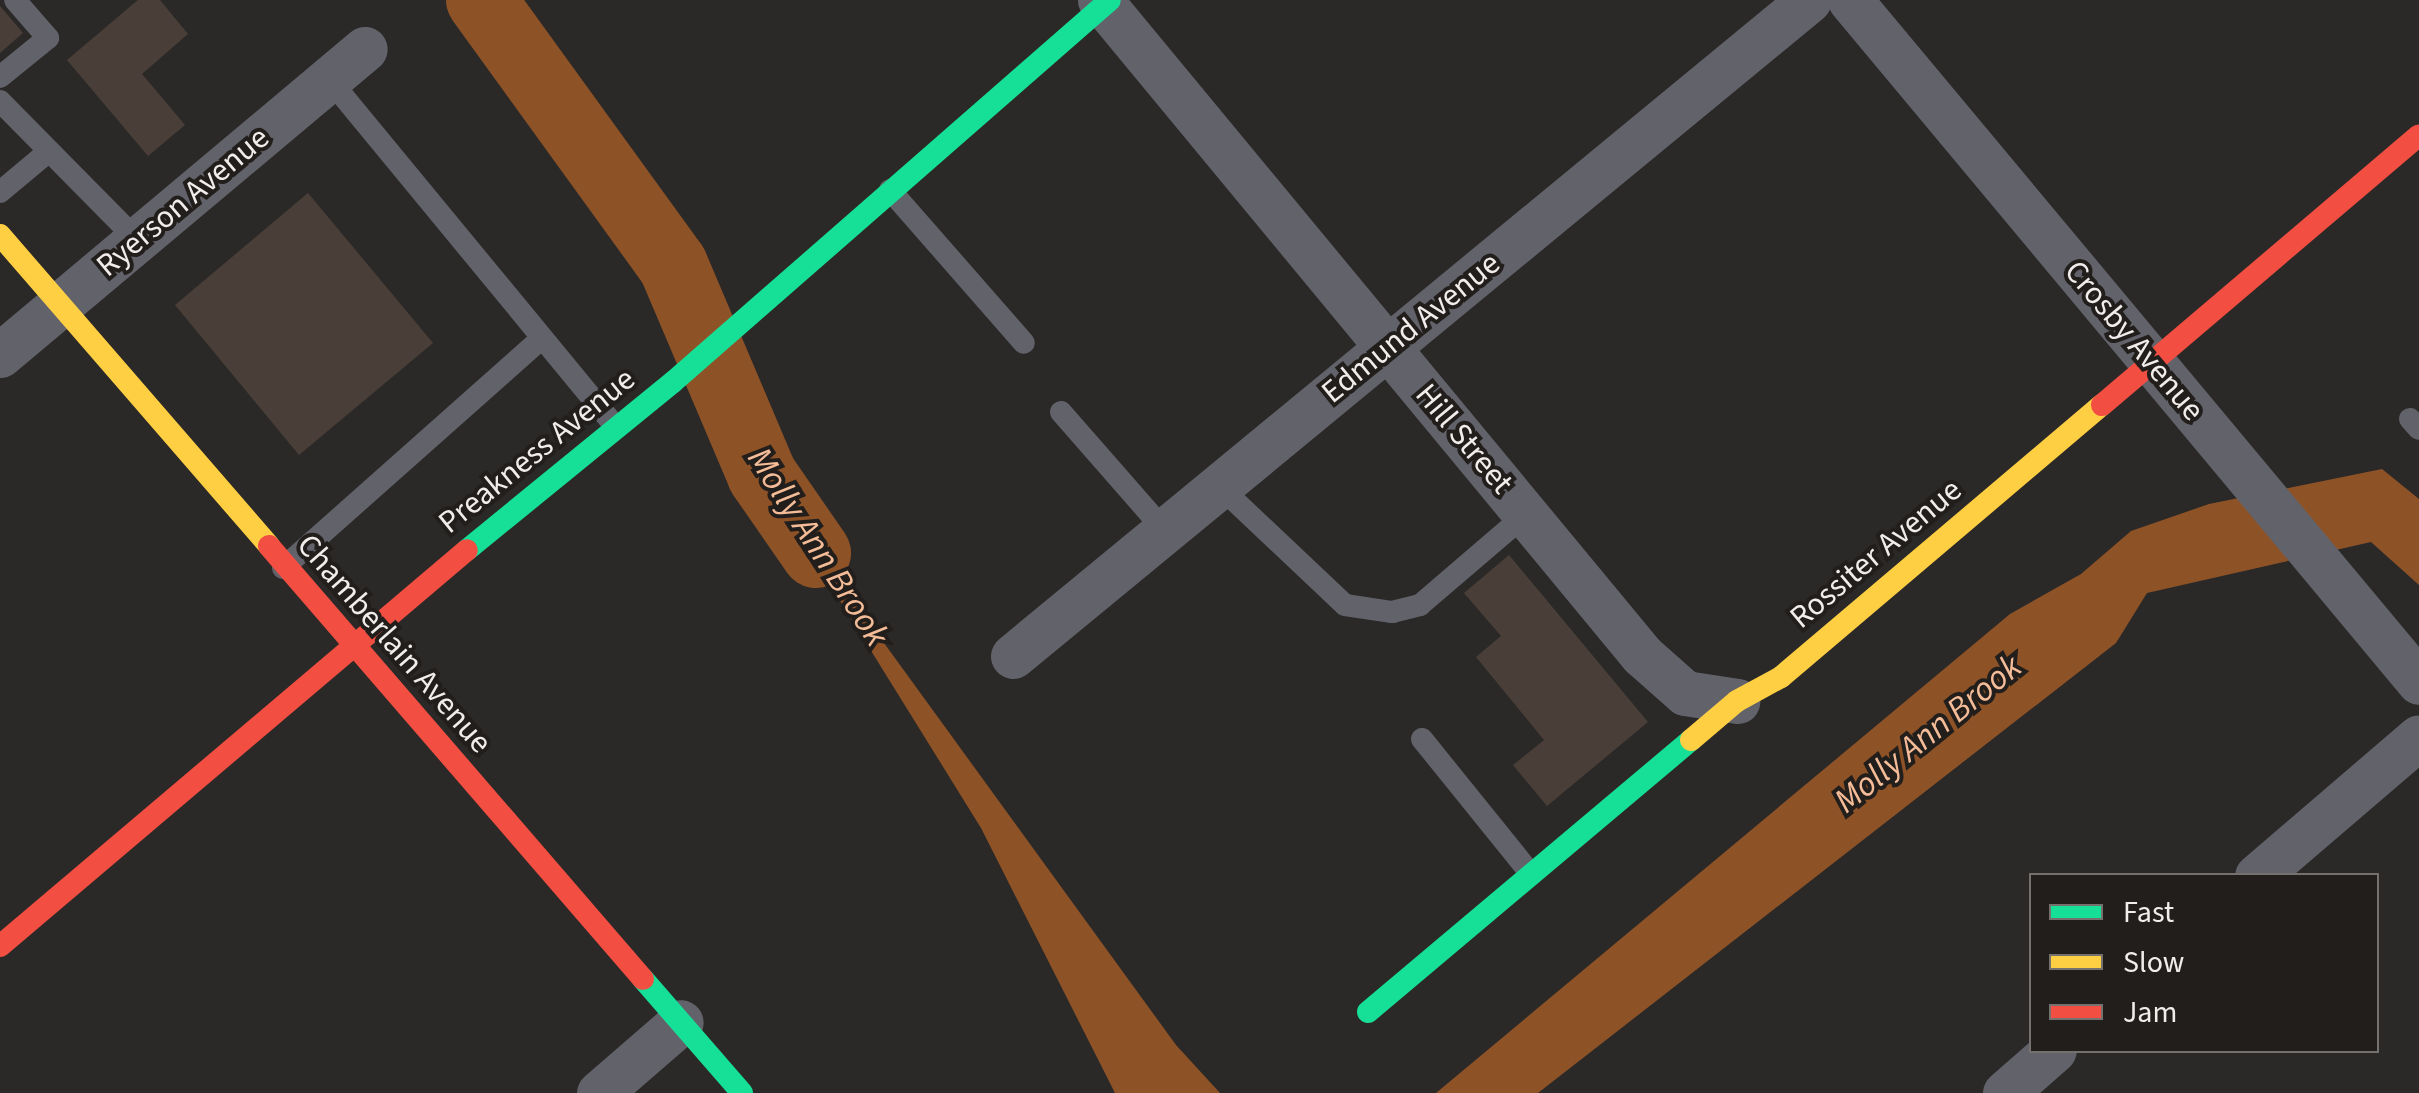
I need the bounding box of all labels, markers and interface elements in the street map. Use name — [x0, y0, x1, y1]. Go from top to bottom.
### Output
street label: Ryerson Avenue — [89, 119, 277, 285]
street label: Edmund Avenue — [1314, 244, 1508, 412]
street label: Crosby Avenue — [2056, 253, 2212, 429]
street label: Preakness Avenue — [431, 360, 643, 542]
street label: Hill Street — [1407, 376, 1521, 502]
water label: Molly Ann Brook — [738, 440, 898, 654]
street label: Rossiter Avenue — [1782, 471, 1970, 637]
street label: Chamberlain Avenue — [288, 527, 500, 761]
water label: Molly Ann Brook — [1826, 646, 2030, 822]
legend — [2029, 873, 2379, 1053]
text: Fast — [2123, 891, 2174, 934]
text: Slow — [2123, 941, 2184, 984]
text: Jam — [2123, 991, 2177, 1034]

